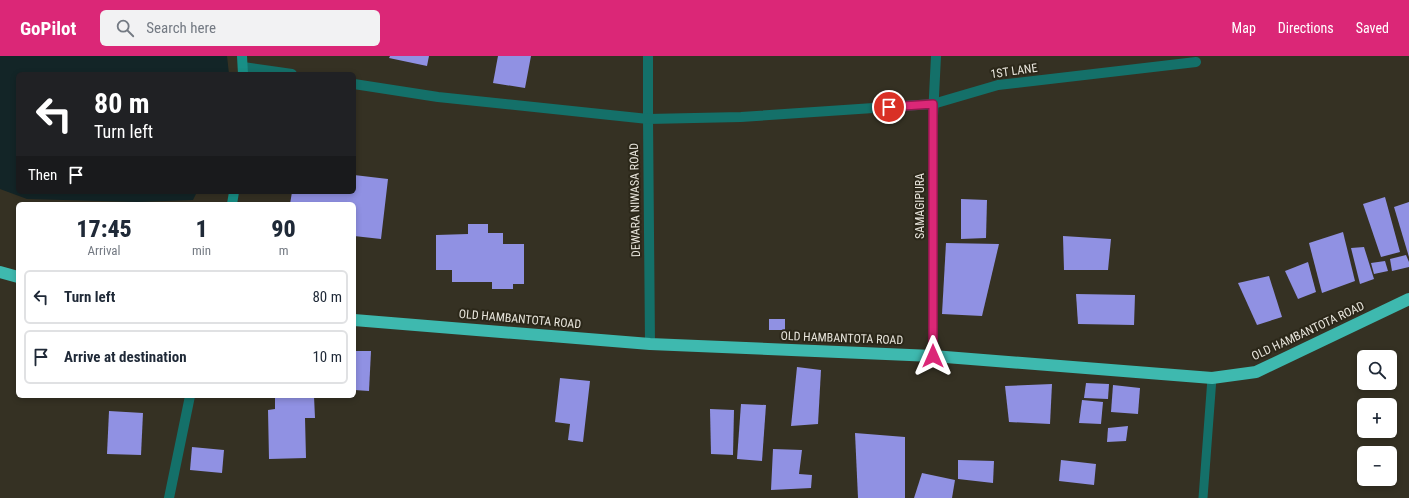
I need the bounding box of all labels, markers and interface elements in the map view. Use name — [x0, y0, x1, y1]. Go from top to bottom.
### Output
search box — [100, 10, 380, 46]
text: GoPilot — [20, 17, 76, 40]
icon: search — [114, 17, 136, 39]
text: Search here — [146, 19, 216, 37]
text: Map — [1232, 20, 1256, 36]
text: Directions — [1278, 20, 1334, 36]
text: Saved — [1356, 20, 1389, 36]
street label: 1ST LANE — [990, 61, 1038, 81]
text: 80 m — [94, 87, 150, 120]
icon: left — [28, 88, 80, 140]
pin — [872, 90, 906, 124]
icon: arrive — [878, 96, 900, 118]
text: Turn left — [94, 121, 153, 142]
street label: DEWARA NIWASA ROAD — [627, 143, 643, 257]
icon: arrive — [65, 164, 87, 186]
text: Then — [28, 166, 57, 184]
street label: SAMAGIPURA — [913, 173, 927, 239]
text: 17:45 — [76, 215, 132, 243]
text: 1 — [195, 215, 208, 243]
text: 90 — [271, 215, 296, 243]
text: Arrival — [87, 243, 121, 258]
text: min — [192, 243, 211, 258]
text: m — [279, 243, 288, 258]
icon: left — [30, 286, 52, 308]
text: Turn left — [64, 288, 115, 306]
text: 80 m — [312, 288, 342, 306]
street label: OLD HAMBANTOTA ROAD — [1249, 299, 1367, 363]
street label: OLD HAMBANTOTA ROAD — [458, 307, 582, 331]
street label: OLD HAMBANTOTA ROAD — [780, 329, 904, 347]
position arrow — [912, 335, 954, 377]
icon: arrive — [30, 346, 52, 368]
text: Arrive at destination — [64, 348, 187, 366]
text: 10 m — [312, 348, 342, 366]
map controls — [1357, 350, 1397, 486]
button: search — [1357, 350, 1397, 390]
button: + — [1357, 398, 1397, 438]
button: − — [1357, 446, 1397, 486]

